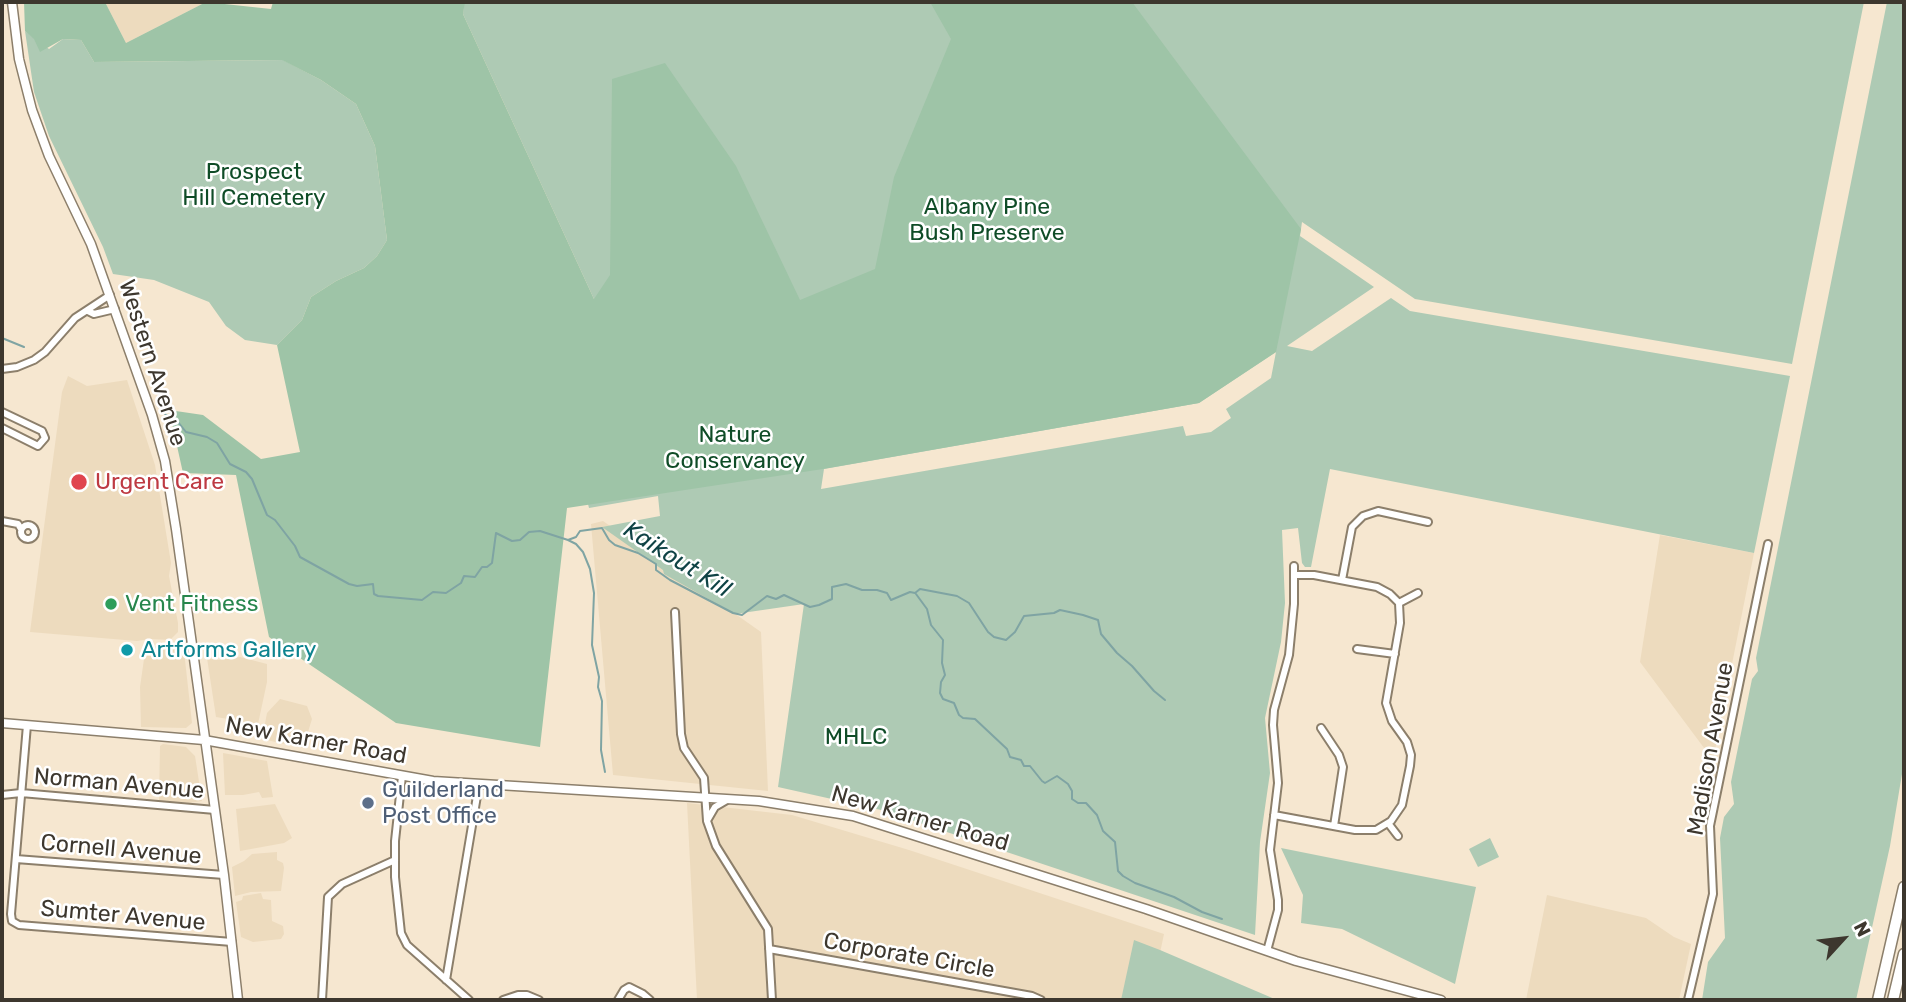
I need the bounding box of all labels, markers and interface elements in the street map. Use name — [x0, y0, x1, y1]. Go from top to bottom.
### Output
park label: Prospect Hill Cemetery — [182, 158, 326, 212]
park label: Albany Pine Bush Preserve — [909, 193, 1065, 247]
street label: Western Avenue — [112, 276, 192, 450]
park label: Nature Conservancy — [665, 421, 805, 475]
place label: Urgent Care — [95, 468, 224, 496]
marker: Urgent Care — [69, 472, 89, 492]
water label: Kaikout Kill — [618, 516, 736, 604]
place label: Vent Fitness — [125, 590, 258, 618]
marker: Vent Fitness — [103, 596, 119, 612]
place label: Artforms Gallery — [141, 636, 316, 664]
marker: Artforms Gallery — [119, 642, 135, 658]
street label: Madison Avenue — [1682, 660, 1740, 838]
street label: New Karner Road — [223, 711, 409, 771]
park label: MHLC — [825, 723, 887, 751]
street label: Norman Avenue — [33, 763, 205, 805]
place label: Guilderland Post Office — [382, 776, 504, 830]
street label: New Karner Road — [828, 780, 1012, 858]
marker: Guilderland Post Office — [360, 795, 376, 811]
street label: Cornell Avenue — [39, 829, 203, 871]
street label: Sumter Avenue — [39, 895, 207, 937]
north arrow — [1808, 904, 1878, 974]
text: N — [1849, 918, 1876, 941]
street label: Corporate Circle — [821, 927, 997, 985]

